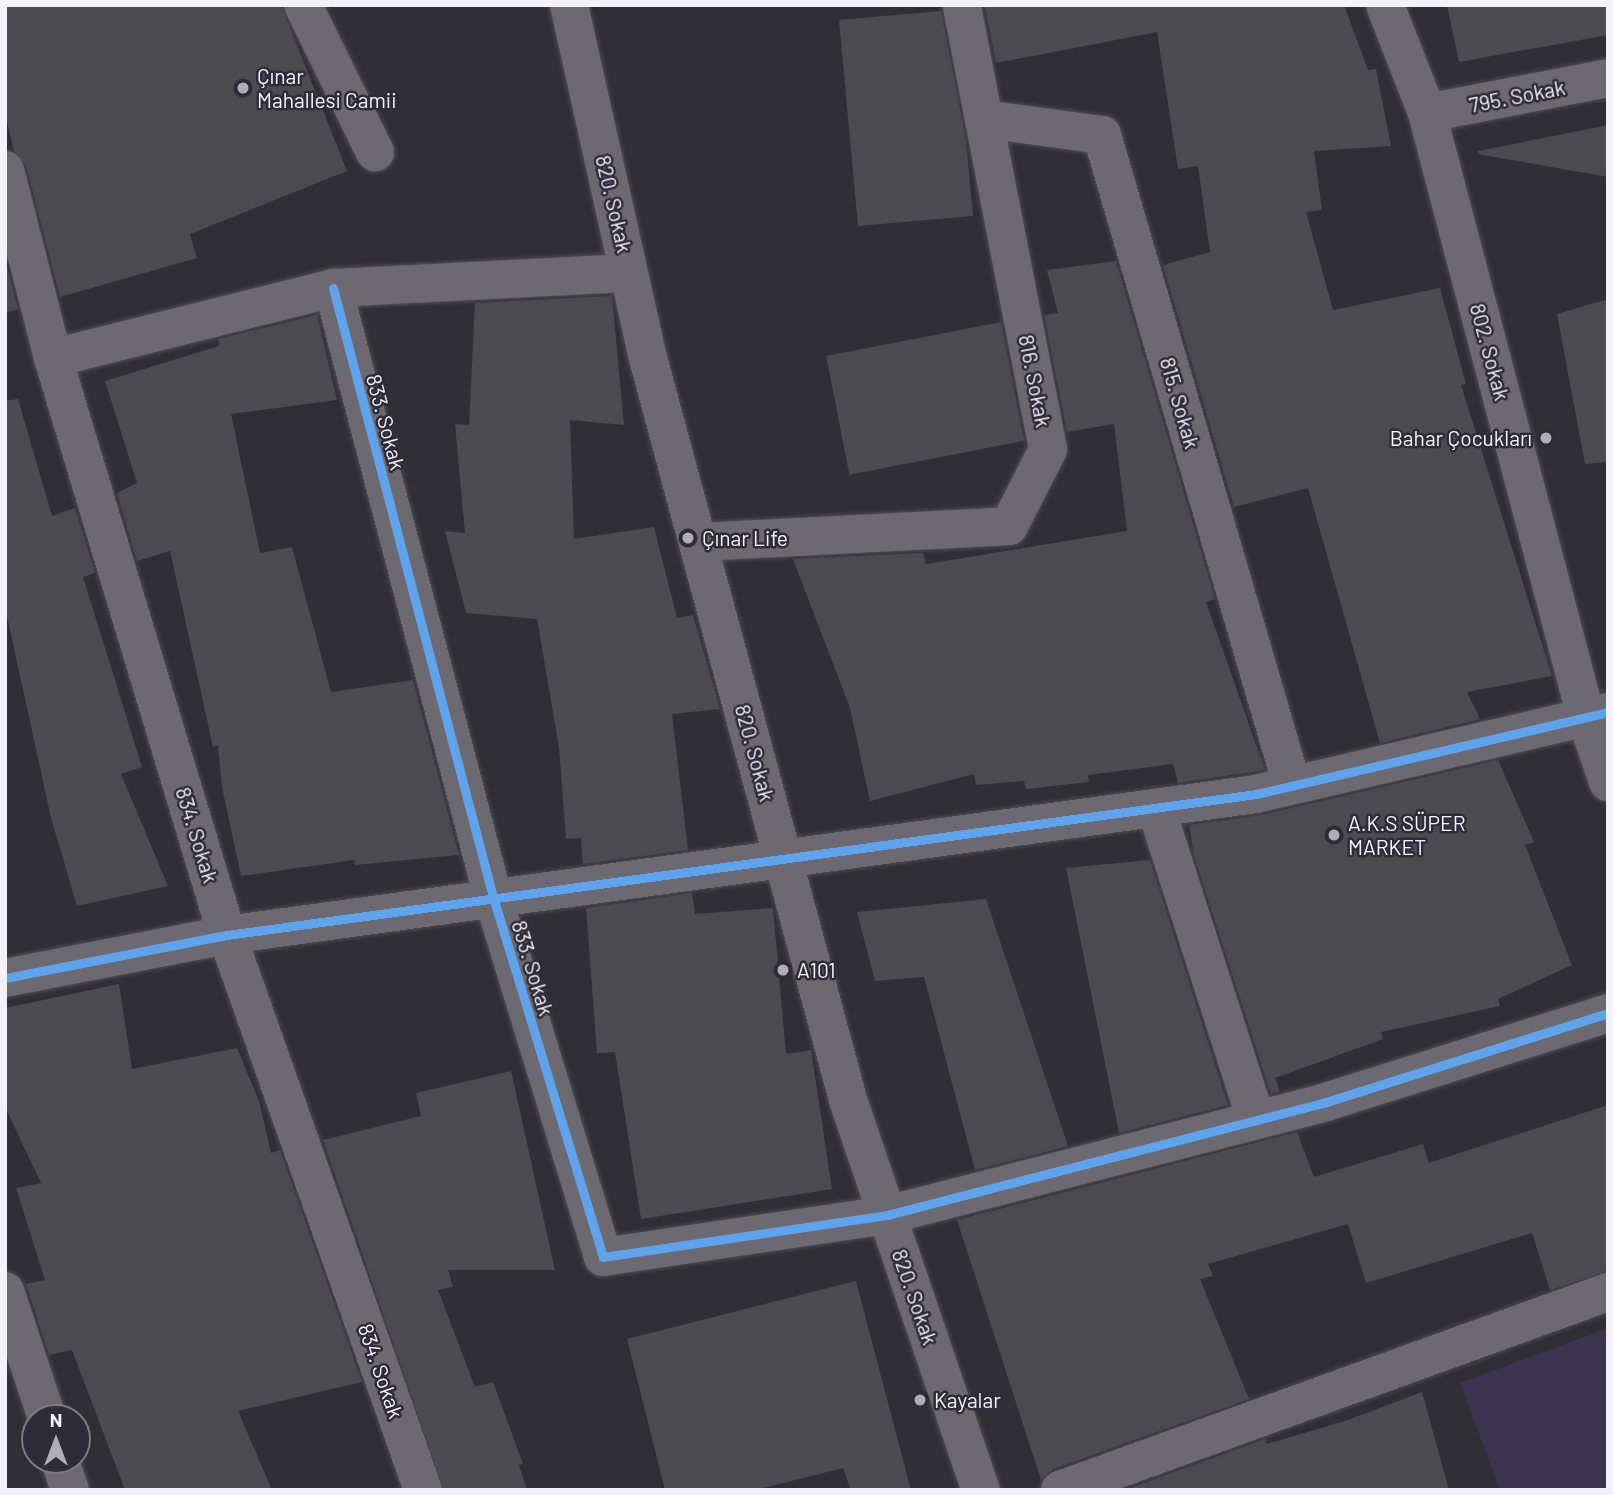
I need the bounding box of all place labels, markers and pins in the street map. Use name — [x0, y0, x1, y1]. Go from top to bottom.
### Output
place label: Çınar Mahallesi Camii — [257, 63, 397, 113]
marker: Çınar Mahallesi Camii — [235, 80, 251, 96]
place label: Bahar Çocukları — [1390, 425, 1532, 451]
marker: Bahar Çocukları — [1538, 430, 1554, 446]
place label: Çınar Life — [702, 525, 788, 551]
marker: Çınar Life — [680, 530, 696, 546]
place label: A.K.S SÜPER MARKET — [1348, 810, 1466, 860]
marker: A.K.S SÜPER MARKET — [1326, 827, 1342, 843]
place label: A101 — [797, 957, 836, 983]
marker: A101 — [775, 962, 791, 978]
place label: Kayalar — [934, 1387, 1001, 1413]
marker: Kayalar — [912, 1392, 928, 1408]

